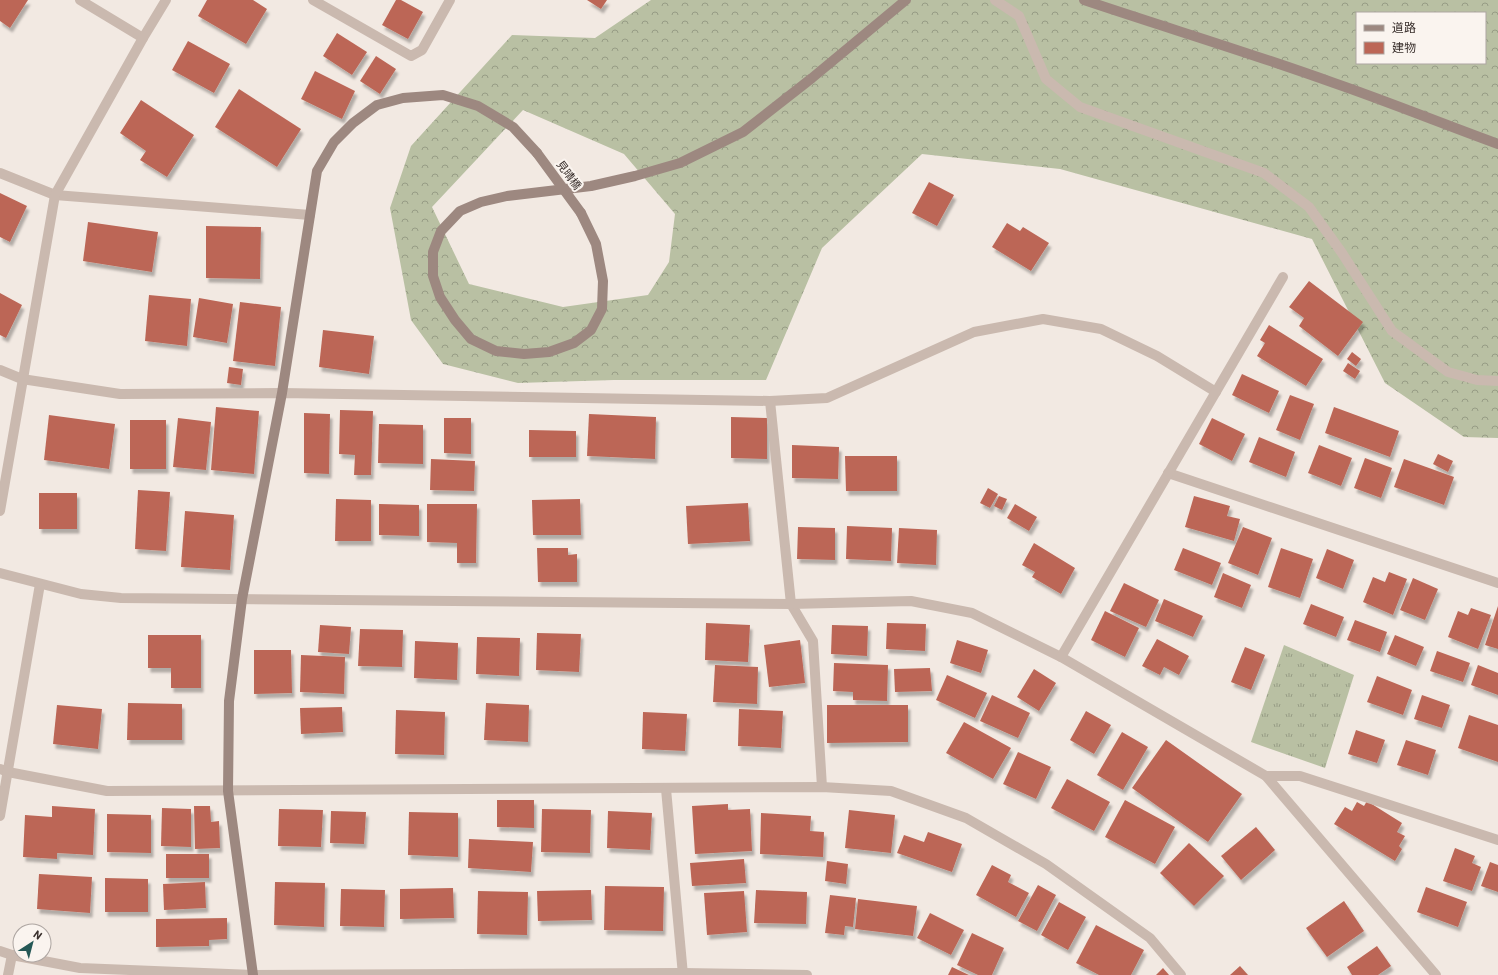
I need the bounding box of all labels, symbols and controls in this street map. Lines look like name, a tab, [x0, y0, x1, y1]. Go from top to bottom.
legend	[1356, 12, 1486, 64]
text: 道路	[1392, 20, 1416, 34]
text: 建物	[1392, 40, 1416, 54]
street label: 見晴橋	[554, 158, 585, 192]
north arrow	[12, 923, 52, 963]
text: N	[31, 927, 45, 942]

